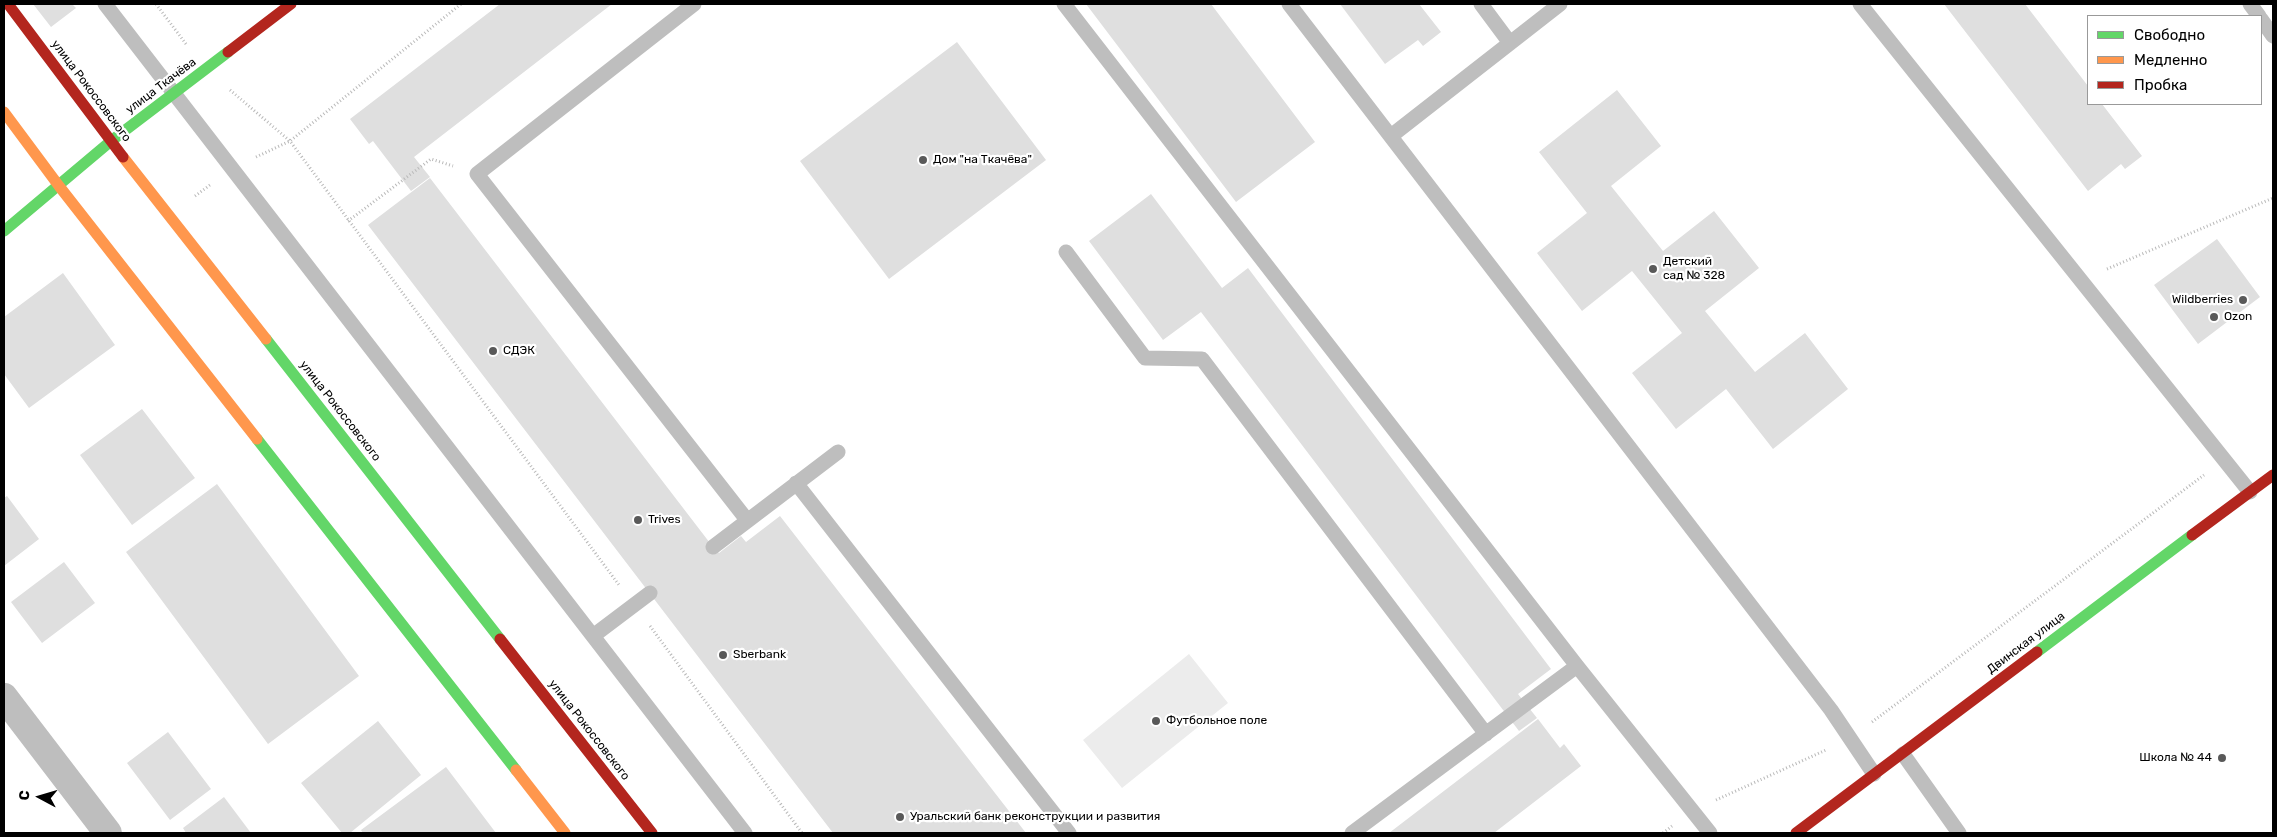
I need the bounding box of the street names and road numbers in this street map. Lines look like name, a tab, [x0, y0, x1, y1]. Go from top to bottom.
street label: улица Рокоссовского	[48, 37, 134, 145]
street label: улица Ткачёва	[123, 55, 199, 117]
street label: улица Рокоссовского	[296, 358, 384, 464]
street label: Двинская улица	[1984, 609, 2068, 677]
street label: улица Рокоссовского	[545, 677, 633, 783]

